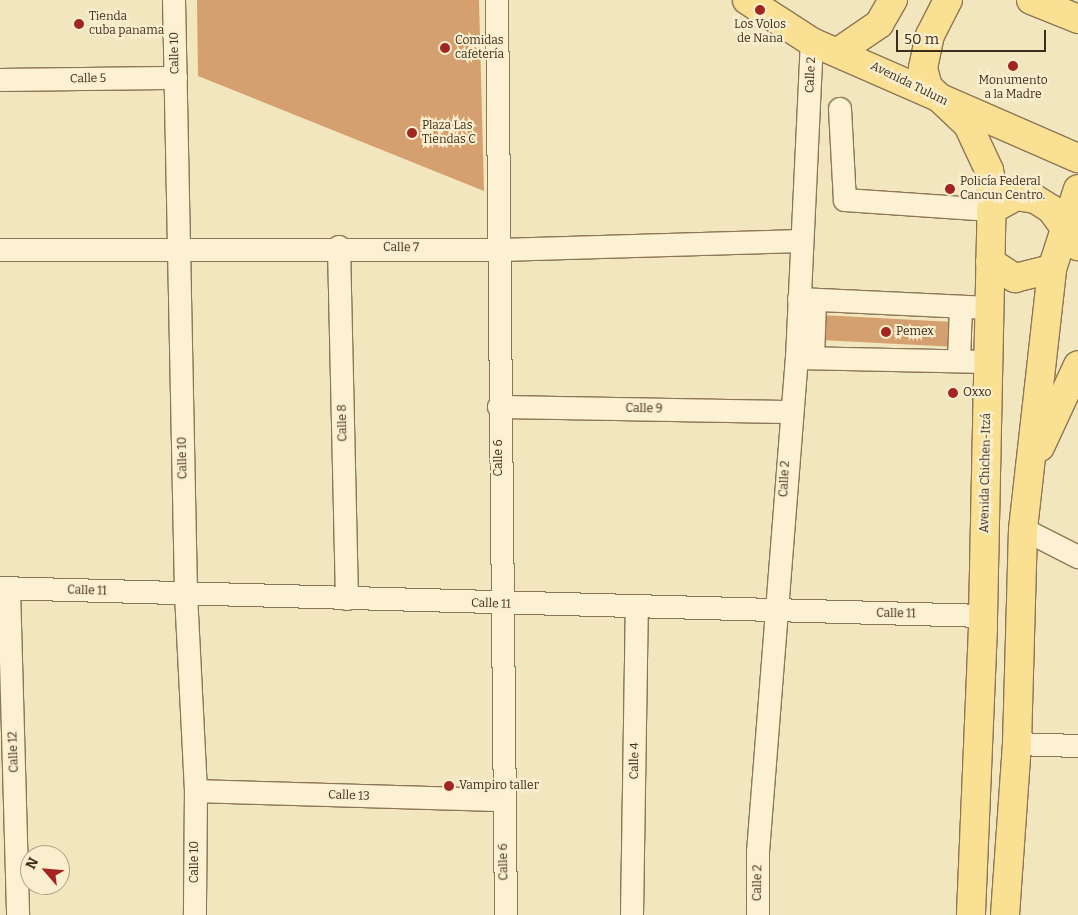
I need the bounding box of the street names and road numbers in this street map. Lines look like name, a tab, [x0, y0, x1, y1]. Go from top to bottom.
street label: Calle 10	[167, 32, 183, 74]
street label: Calle 2	[803, 56, 819, 94]
street label: Avenida Tulum	[868, 59, 950, 109]
street label: Calle 5	[70, 71, 106, 87]
street label: Calle 7	[383, 240, 419, 256]
street label: Calle 9	[625, 401, 663, 417]
street label: Calle 8	[335, 404, 351, 442]
street label: Avenida Chichen-Itzá	[978, 413, 994, 533]
street label: Calle 10	[175, 437, 191, 479]
street label: Calle 6	[492, 440, 506, 476]
street label: Calle 2	[777, 460, 793, 498]
street label: Calle 11	[67, 583, 107, 599]
street label: Calle 11	[471, 596, 511, 612]
street label: Calle 11	[876, 606, 916, 622]
street label: Calle 12	[6, 731, 22, 773]
street label: Calle 4	[627, 742, 643, 780]
street label: Calle 13	[328, 788, 370, 804]
street label: Calle 10	[188, 841, 202, 883]
street label: Calle 6	[496, 843, 512, 881]
street label: Calle 2	[750, 865, 766, 901]

